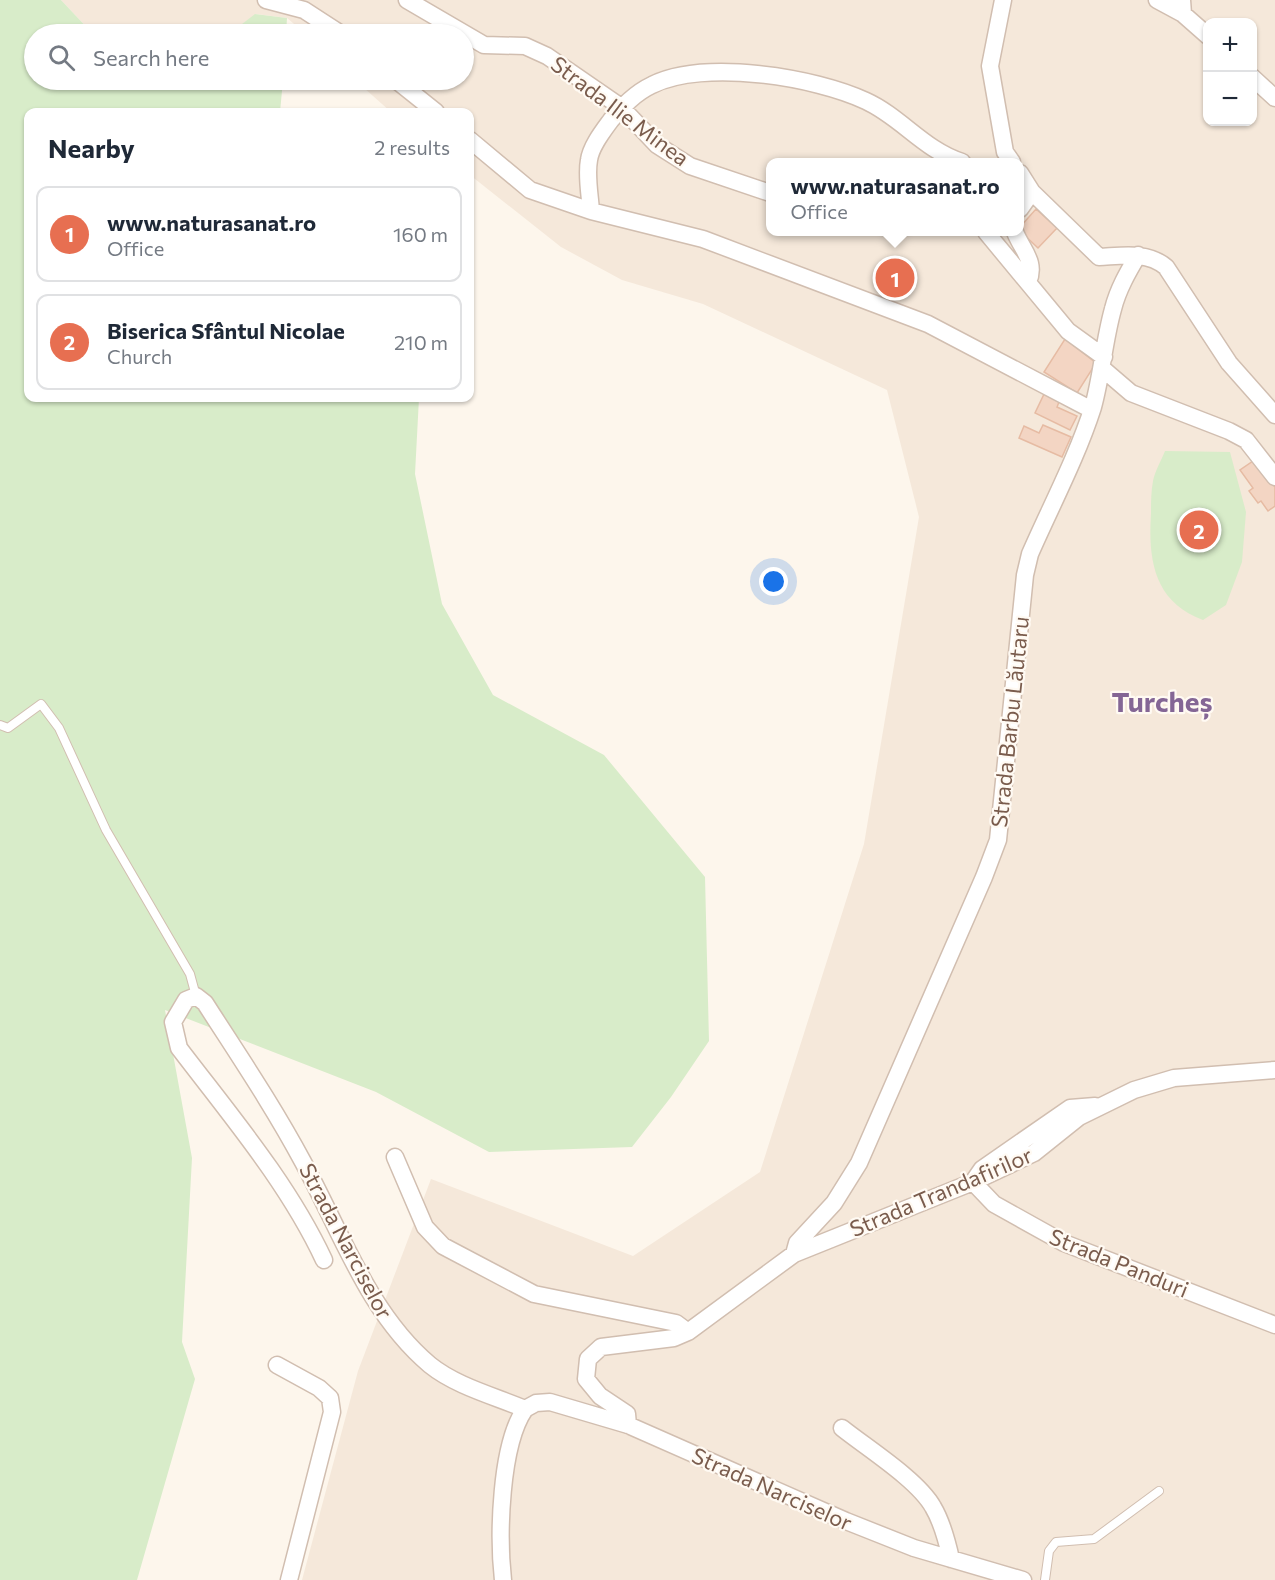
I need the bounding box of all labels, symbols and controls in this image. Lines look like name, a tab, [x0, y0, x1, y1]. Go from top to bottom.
map controls	[1203, 18, 1257, 126]
button: +	[1203, 18, 1257, 72]
search box	[24, 24, 474, 90]
icon: search	[45, 41, 78, 74]
text: Search here	[93, 44, 209, 71]
street label: Strada Ilie Minea	[546, 50, 695, 171]
button: −	[1203, 72, 1257, 126]
text: Nearby	[48, 132, 135, 163]
text: 2 results	[374, 135, 450, 159]
popup	[766, 158, 1024, 236]
text: www.naturasanat.ro	[790, 172, 1000, 199]
text: Office	[790, 199, 848, 223]
text: www.naturasanat.ro	[107, 209, 316, 236]
text: 1	[65, 222, 74, 246]
text: 160 m	[393, 222, 448, 246]
text: Office	[107, 236, 164, 260]
pin: 1	[876, 256, 914, 300]
text: Biserica Sfântul Nicolae	[107, 317, 345, 344]
text: 2	[64, 330, 75, 354]
text: 210 m	[394, 330, 448, 354]
text: Church	[107, 344, 172, 368]
pin: 2	[1180, 508, 1218, 552]
your location	[759, 567, 788, 596]
street label: Strada Barbu Lăutaru	[985, 615, 1034, 829]
district label: Turcheș	[1111, 684, 1213, 720]
street label: Strada Trandafirilor	[845, 1141, 1036, 1242]
street label: Strada Narciselor	[294, 1158, 399, 1323]
street label: Strada Panduri	[1046, 1222, 1193, 1303]
street label: Strada Narciselor	[688, 1441, 857, 1536]

